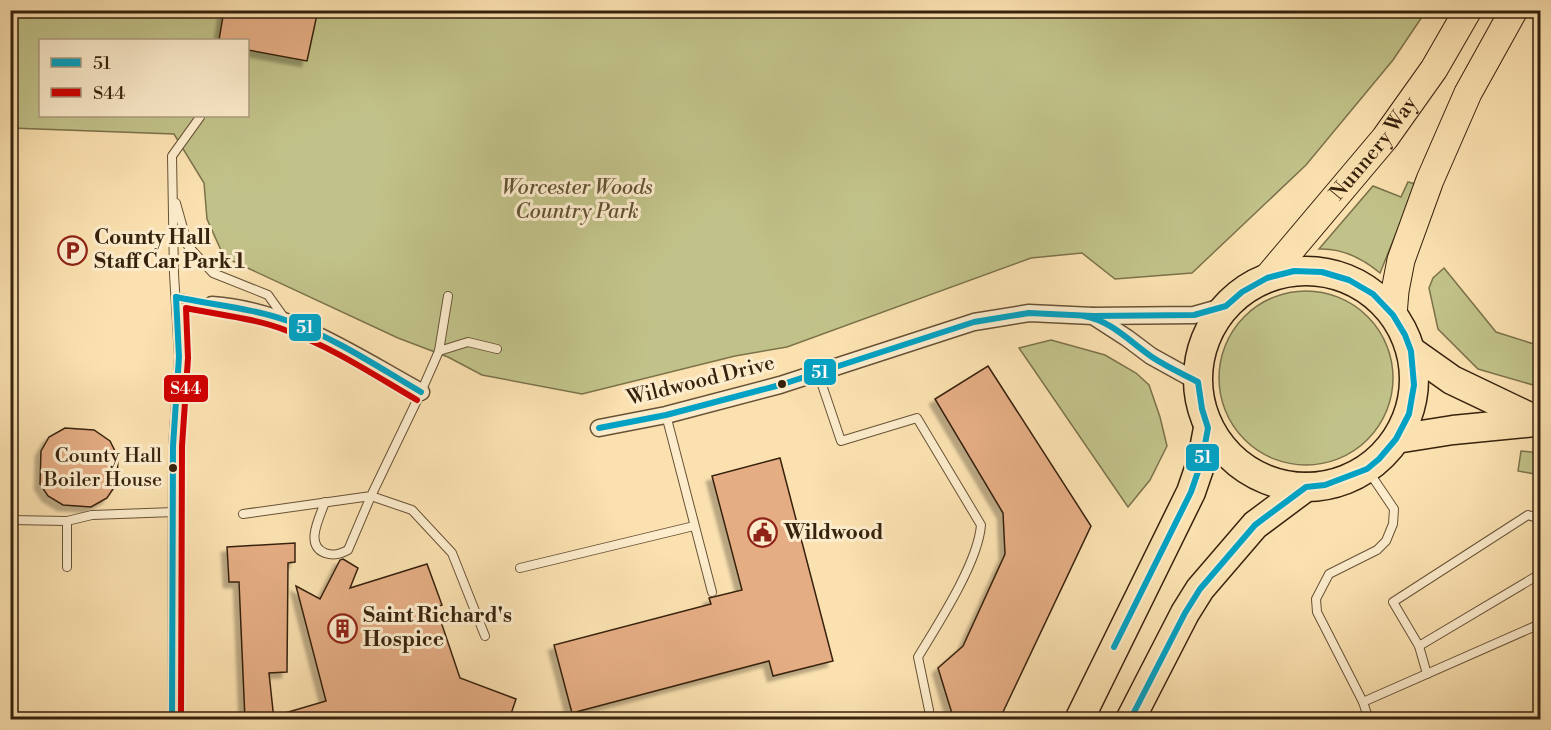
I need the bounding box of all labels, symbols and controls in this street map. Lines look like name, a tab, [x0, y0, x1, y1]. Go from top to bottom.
legend	[39, 39, 249, 117]
text: 51	[93, 52, 111, 75]
text: S44	[93, 82, 125, 105]
street label: Nunnery Way	[1325, 91, 1424, 206]
park label: Worcester Woods Country Park	[501, 175, 653, 225]
place label: County Hall Staff Car Park 1	[94, 225, 245, 275]
parking icon: County Hall Staff Car Park 1	[57, 234, 89, 266]
line badge: 51	[288, 313, 322, 342]
text: 51	[296, 318, 314, 338]
street label: Wildwood Drive	[624, 350, 777, 412]
line badge: 51	[803, 358, 837, 386]
text: 51	[811, 363, 829, 383]
line badge: S44	[163, 374, 209, 403]
unlabelled marker	[776, 378, 788, 390]
text: S44	[171, 379, 202, 399]
line badge: 51	[1185, 443, 1220, 472]
place label: County Hall Boiler House	[43, 444, 162, 493]
text: 51	[1194, 448, 1212, 468]
marker: County Hall Boiler House	[167, 462, 179, 474]
public building icon: Wildwood	[747, 517, 779, 549]
place label: Wildwood	[783, 520, 884, 546]
place label: Saint Richard's Hospice	[363, 603, 512, 653]
building icon: Saint Richard's Hospice	[326, 612, 358, 644]

